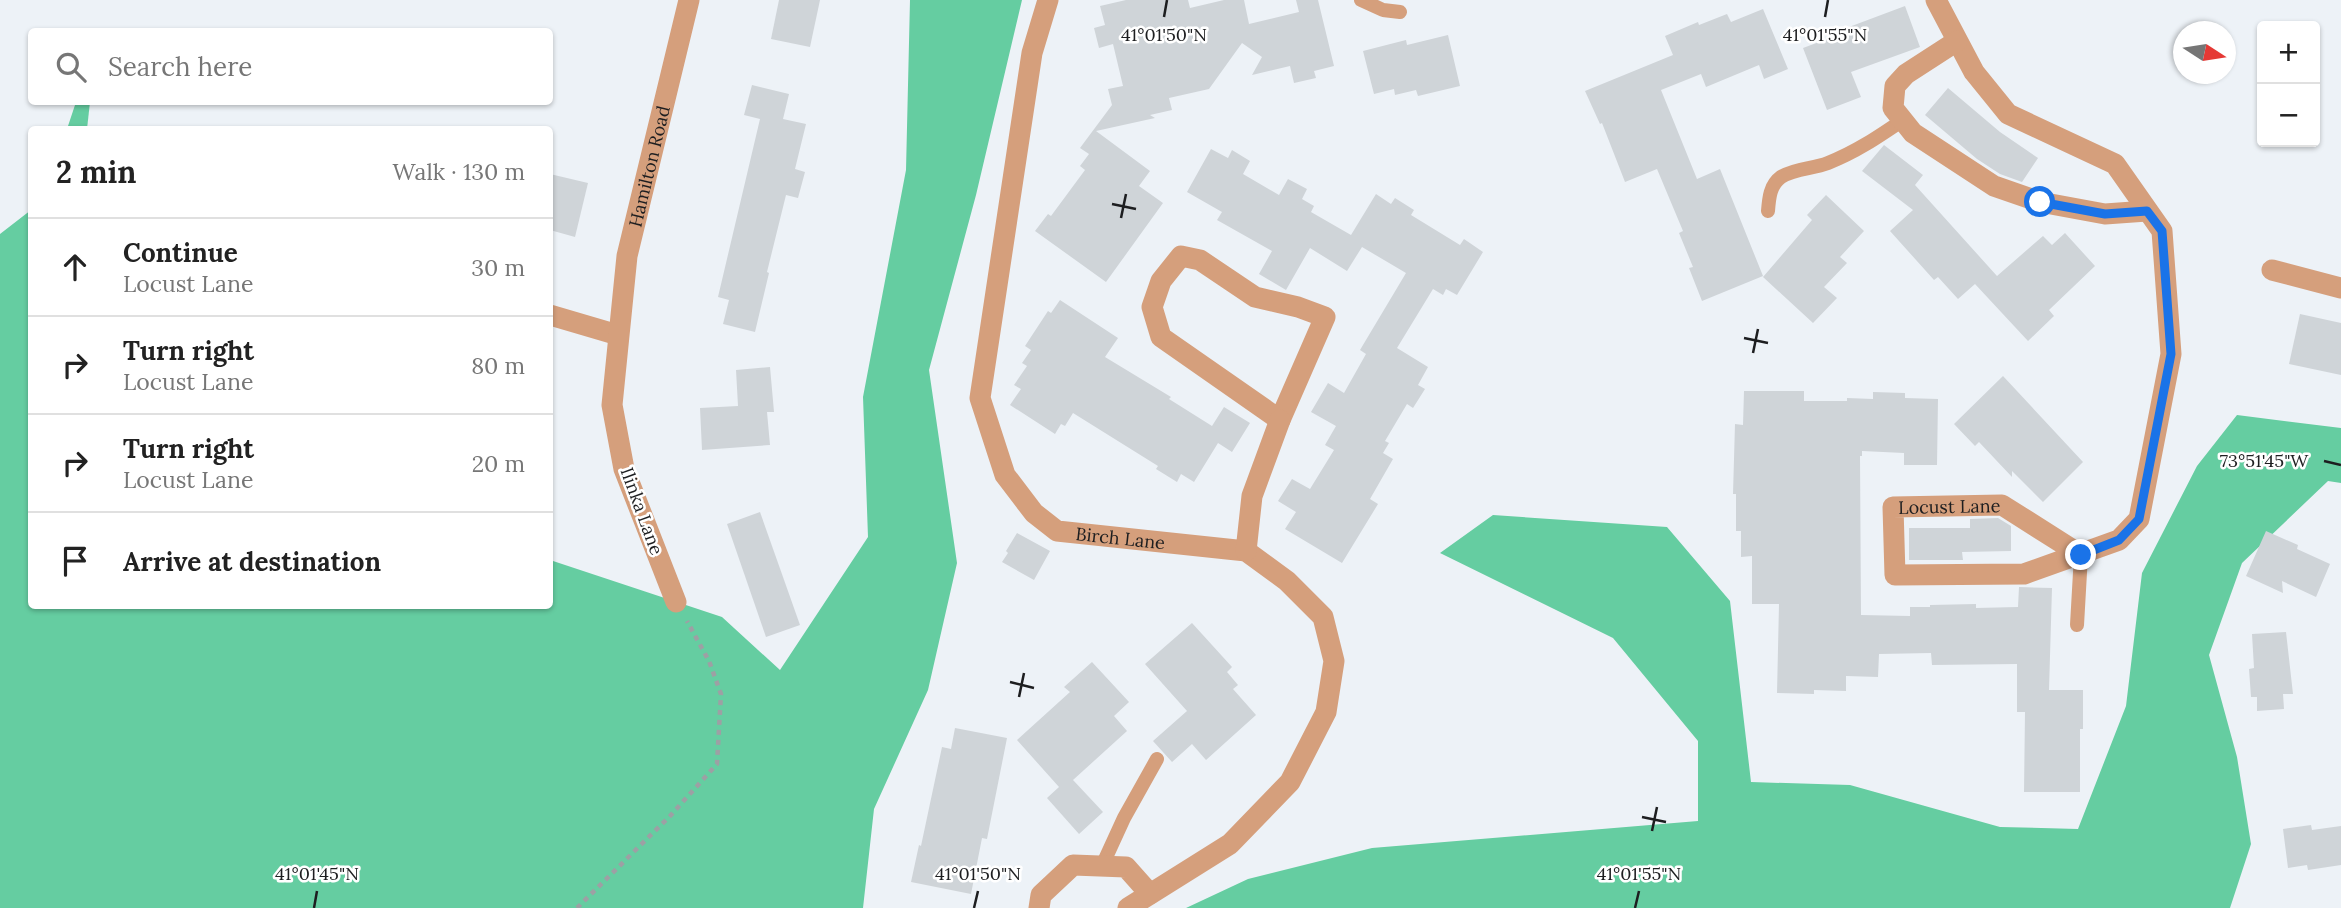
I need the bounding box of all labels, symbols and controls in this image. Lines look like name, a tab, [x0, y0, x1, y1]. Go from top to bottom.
north arrow	[2173, 21, 2236, 84]
map controls	[2257, 21, 2320, 147]
button: +	[2257, 21, 2320, 84]
text: 41°01'50"N	[1121, 23, 1207, 46]
text: 41°01'55"N	[1783, 23, 1867, 46]
search box	[28, 28, 553, 105]
icon: search	[52, 48, 90, 86]
text: Search here	[108, 50, 252, 83]
button: −	[2257, 84, 2320, 147]
street label: Hamilton Road	[623, 103, 675, 229]
text: 2 min	[56, 153, 136, 191]
text: Walk · 130 m	[393, 157, 525, 186]
route start	[2024, 186, 2055, 217]
text: Continue	[123, 236, 238, 269]
icon: ahead	[56, 248, 94, 286]
text: 30 m	[471, 253, 525, 282]
text: Locust Lane	[123, 269, 253, 298]
text: Turn right	[123, 334, 254, 367]
icon: right	[56, 346, 94, 384]
text: 80 m	[471, 351, 525, 380]
text: Locust Lane	[123, 367, 253, 396]
text: Turn right	[123, 432, 254, 465]
icon: right	[56, 444, 94, 482]
text: 20 m	[472, 449, 525, 478]
text: 73°51'45"W	[2220, 449, 2309, 472]
street label: Ilinka Lane	[616, 464, 669, 558]
text: Locust Lane	[123, 465, 253, 494]
street label: Locust Lane	[1898, 494, 2001, 518]
street label: Birch Lane	[1075, 522, 1166, 554]
route end	[2065, 539, 2096, 570]
icon: arrive	[56, 542, 94, 580]
text: Arrive at destination	[123, 545, 381, 578]
text: 41°01'45"N	[275, 862, 359, 885]
text: 41°01'50"N	[935, 862, 1021, 885]
text: 41°01'55"N	[1597, 862, 1681, 885]

